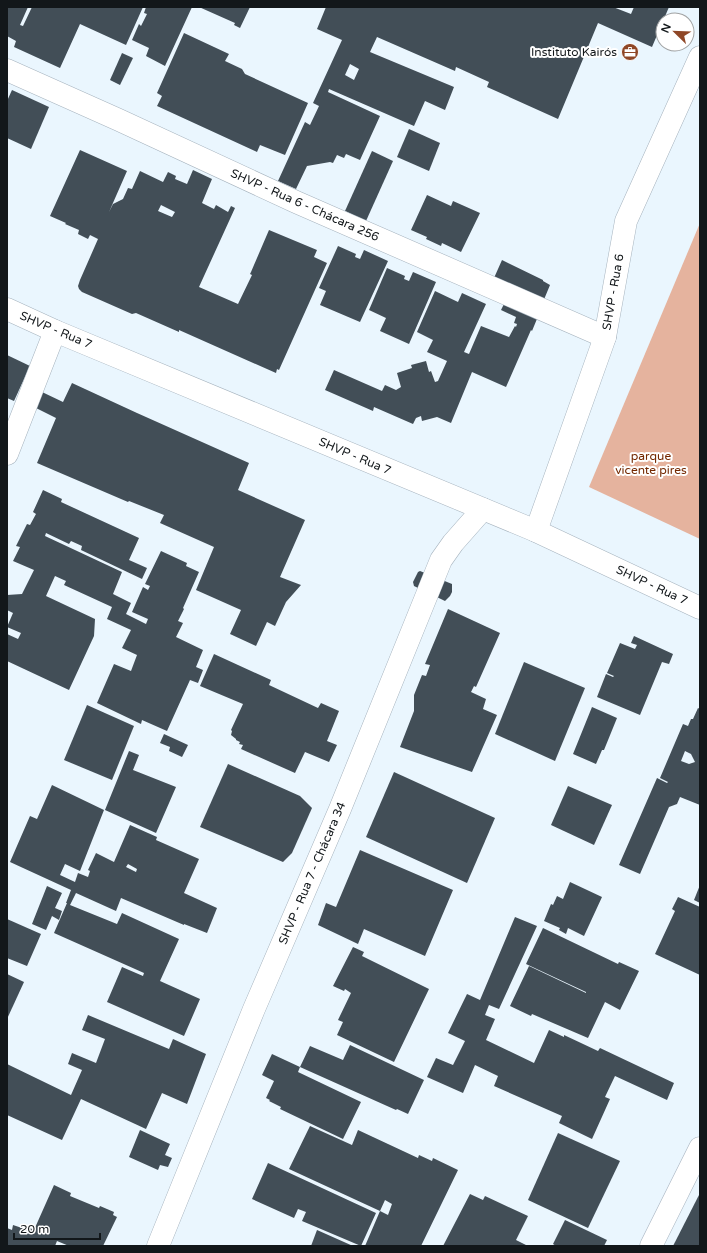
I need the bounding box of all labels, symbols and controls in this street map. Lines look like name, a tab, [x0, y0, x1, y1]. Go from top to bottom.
north arrow	[655, 12, 695, 52]
text: N	[659, 22, 674, 35]
office icon: Instituto Kairós	[620, 42, 640, 62]
place label: Instituto Kairós	[531, 45, 617, 59]
street label: SHVP - Rua 6 - Chácara 256	[229, 166, 381, 244]
street label: SHVP - Rua 6	[599, 253, 627, 331]
street label: SHVP - Rua 7	[18, 308, 94, 352]
street label: SHVP - Rua 7	[317, 434, 393, 478]
park label: parque vicente pires	[615, 449, 687, 477]
street label: SHVP - Rua 7	[614, 562, 690, 608]
street label: SHVP - Rua 7 - Chácara 34	[276, 799, 349, 946]
scale bar	[14, 1215, 100, 1241]
text: 20 m	[20, 1222, 49, 1236]

